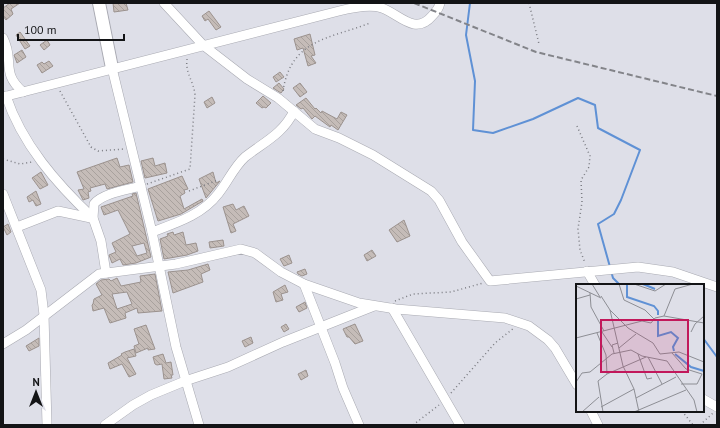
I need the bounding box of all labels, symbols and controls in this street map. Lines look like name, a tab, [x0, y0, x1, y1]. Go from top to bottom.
scale bar	[18, 16, 124, 42]
text: 100 m	[24, 22, 57, 37]
inset map	[576, 284, 704, 412]
north arrow	[16, 372, 56, 412]
text: N	[32, 375, 40, 389]

